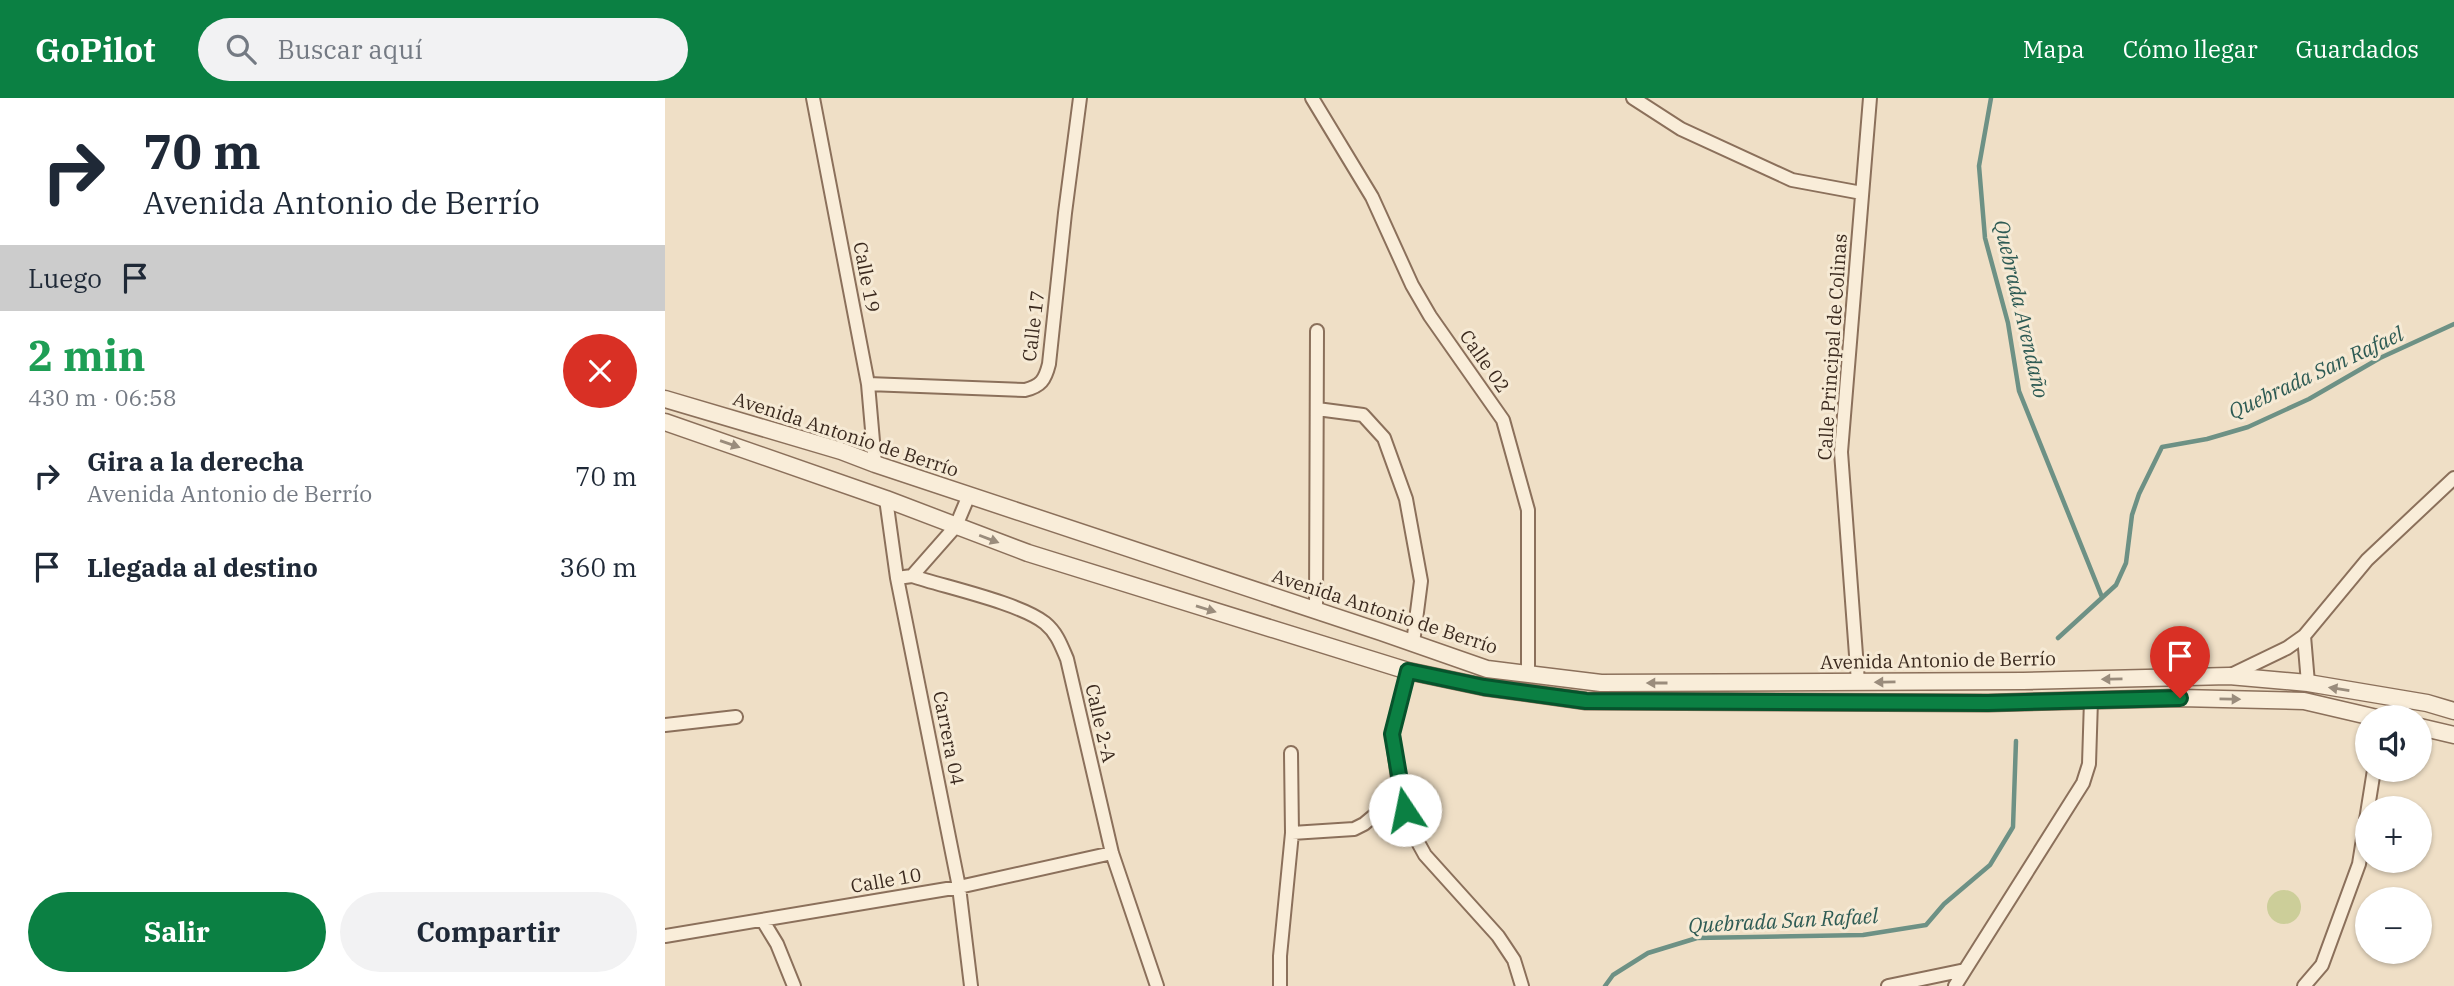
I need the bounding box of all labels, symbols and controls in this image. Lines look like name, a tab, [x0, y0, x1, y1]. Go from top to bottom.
search box	[198, 18, 688, 81]
text: GoPilot	[35, 28, 156, 71]
icon: search	[222, 30, 260, 68]
text: Buscar aquí	[278, 32, 423, 66]
text: Mapa	[2023, 33, 2085, 65]
text: Cómo llegar	[2123, 33, 2258, 65]
text: Guardados	[2296, 33, 2419, 65]
text: 70 m	[143, 119, 261, 182]
icon: right	[28, 126, 119, 217]
text: Avenida Antonio de Berrío	[143, 181, 540, 223]
water label: Quebrada Avendaño	[1988, 217, 2056, 401]
street label: Calle Principal de Colinas	[1812, 233, 1852, 461]
street label: Calle 19	[848, 240, 886, 314]
icon: arrive	[116, 259, 154, 297]
text: Luego	[28, 261, 102, 295]
street label: Calle 17	[1017, 289, 1049, 363]
water label: Quebrada San Rafael	[2224, 319, 2409, 425]
street label: Calle 02	[1455, 325, 1515, 397]
text: 2 min	[28, 328, 146, 383]
button: close	[563, 334, 637, 408]
text: 430 m · 06:58	[28, 382, 177, 412]
street label: Avenida Antonio de Berrío	[730, 386, 962, 482]
one-way arrow	[719, 439, 740, 450]
text: Gira a la derecha	[87, 444, 304, 478]
icon: right	[28, 457, 66, 495]
text: 70 m	[575, 459, 637, 493]
text: Avenida Antonio de Berrío	[87, 478, 372, 508]
one-way arrow	[979, 533, 1000, 544]
icon: arrive	[28, 548, 66, 586]
text: Llegada al destino	[87, 550, 318, 584]
text: 360 m	[559, 550, 637, 584]
street label: Avenida Antonio de Berrío	[1269, 563, 1501, 659]
one-way arrow	[1195, 604, 1216, 614]
pin	[2150, 626, 2210, 698]
icon: arrive	[2161, 637, 2199, 675]
street label: Avenida Antonio de Berrío	[1820, 646, 2056, 674]
one-way arrow	[2101, 673, 2123, 684]
one-way arrow	[1874, 676, 1896, 688]
one-way arrow	[1646, 677, 1668, 689]
street label: Calle 2-A	[1080, 681, 1122, 765]
one-way arrow	[2328, 683, 2350, 694]
street label: Carrera 04	[928, 689, 970, 787]
one-way arrow	[2219, 694, 2241, 705]
map controls	[2355, 705, 2432, 964]
button: sound	[2355, 705, 2432, 782]
position arrow	[1368, 773, 1442, 847]
button: +	[2355, 796, 2432, 873]
street label: Calle 10	[849, 862, 923, 898]
button: −	[2355, 887, 2432, 964]
button: Salir	[28, 892, 326, 972]
button: Compartir	[340, 892, 637, 972]
water label: Quebrada San Rafael	[1687, 901, 1880, 939]

